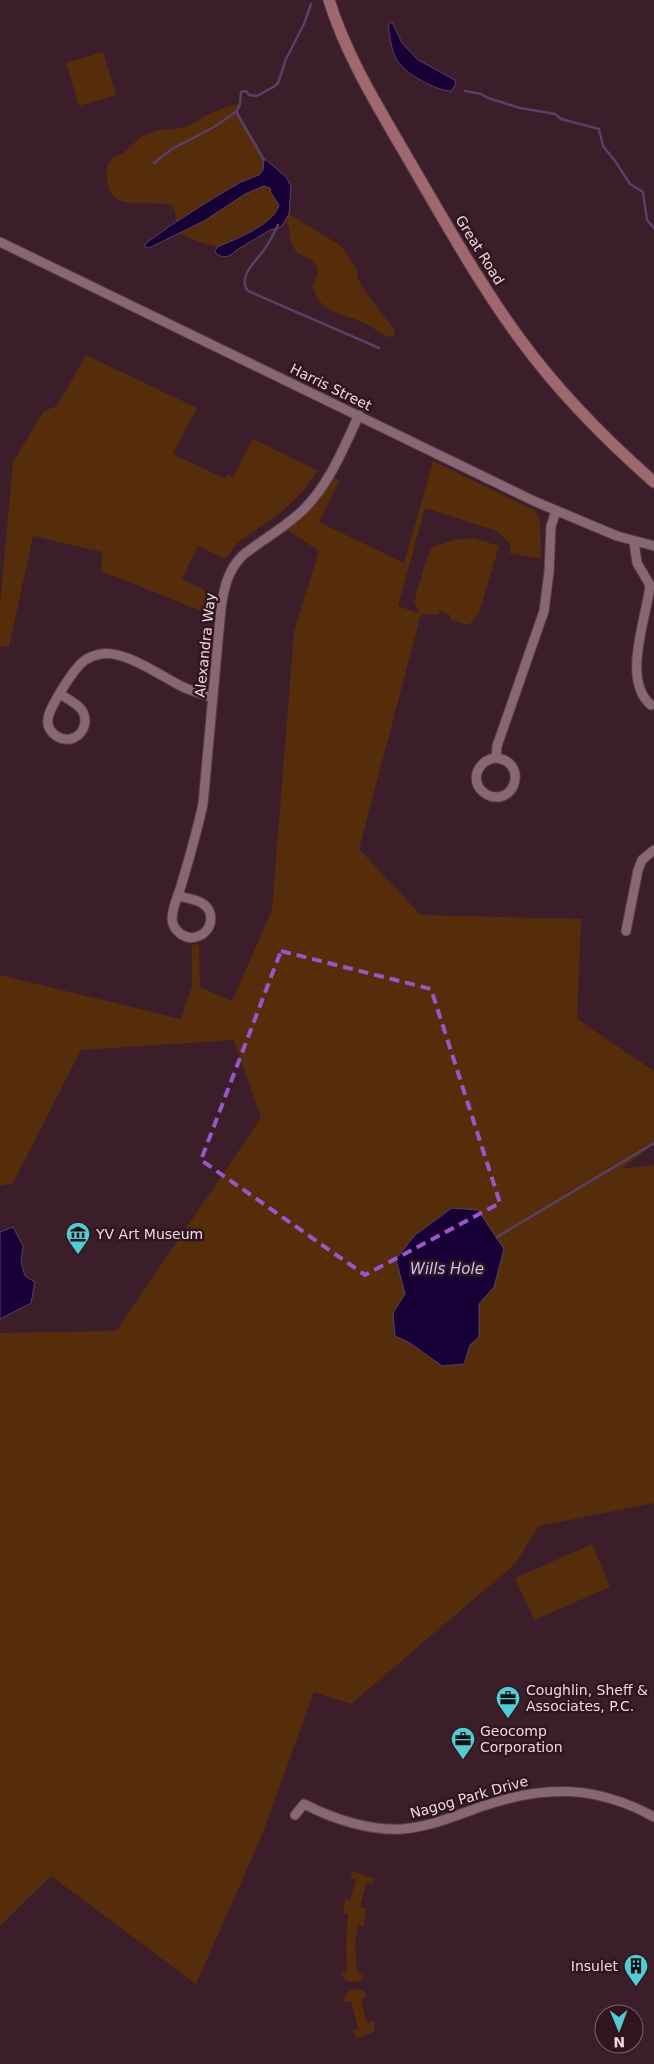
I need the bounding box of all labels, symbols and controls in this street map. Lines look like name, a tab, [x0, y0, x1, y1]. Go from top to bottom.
street label: Great Road	[452, 212, 508, 288]
street label: Harris Street	[288, 360, 375, 414]
street label: Alexandra Way	[192, 592, 218, 698]
museum icon: YV Art Museum	[65, 1221, 91, 1255]
place label: YV Art Museum	[95, 1226, 203, 1242]
water label: Wills Hole	[410, 1260, 484, 1278]
place label: Coughlin, Sheff & Associates, P.C.	[526, 1682, 648, 1714]
office icon: Coughlin, Sheff & Associates, P.C.	[495, 1685, 521, 1719]
place label: Geocomp Corporation	[480, 1723, 563, 1755]
office icon: Geocomp Corporation	[450, 1726, 476, 1760]
street label: Nagog Park Drive	[408, 1773, 530, 1821]
building icon: Insulet	[623, 1953, 649, 1987]
place label: Insulet	[571, 1958, 619, 1974]
north arrow	[594, 2004, 644, 2054]
text: N	[613, 2034, 625, 2050]

